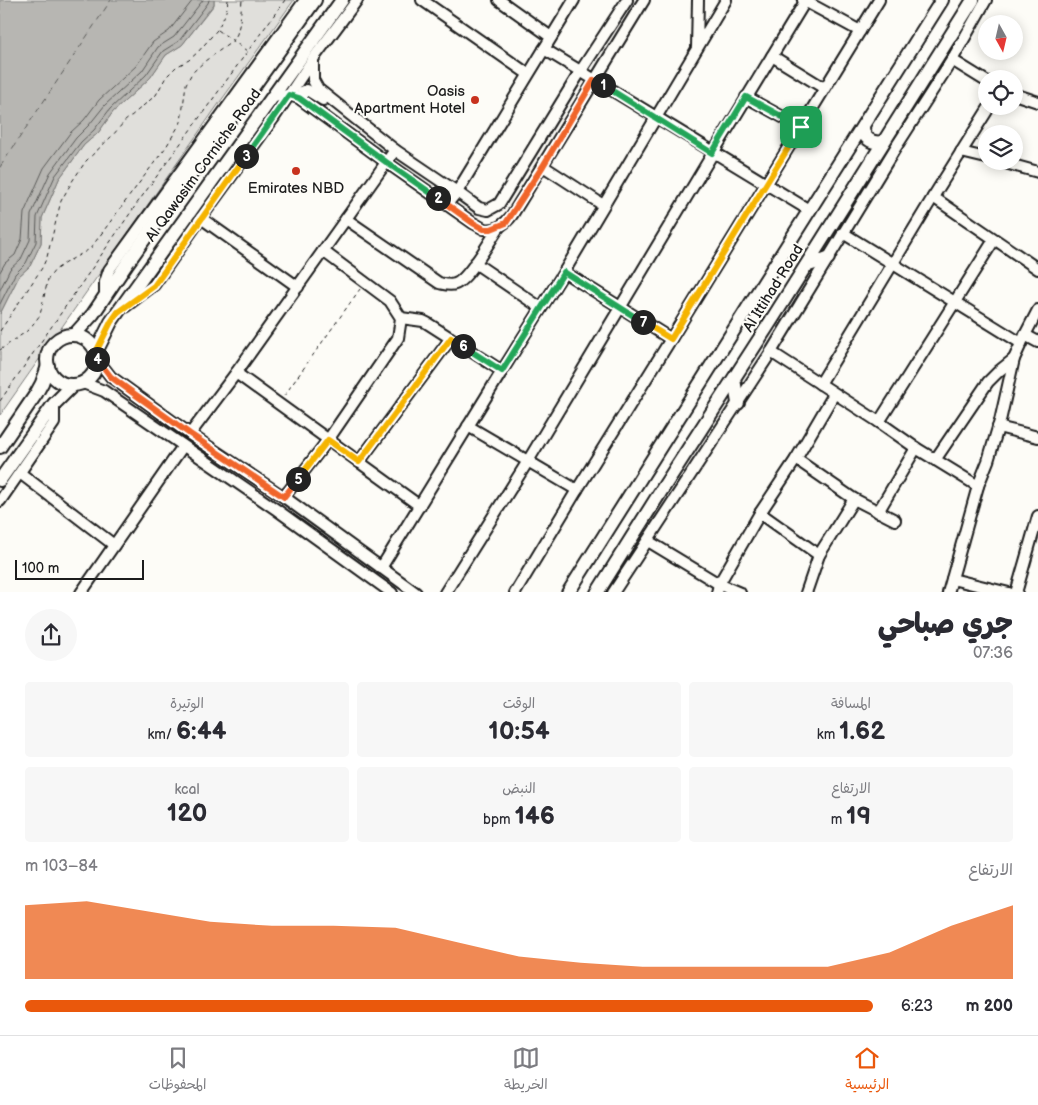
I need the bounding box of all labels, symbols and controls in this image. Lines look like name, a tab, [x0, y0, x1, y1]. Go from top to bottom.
north arrow	[978, 15, 1022, 60]
map controls	[978, 15, 1023, 170]
button: locate	[978, 70, 1023, 115]
pin: 1	[590, 72, 616, 98]
text: 1	[601, 77, 606, 94]
place label: Oasis Apartment Hotel	[354, 82, 466, 118]
street label: Al Qawasim Corniche Road	[141, 85, 265, 246]
marker: Oasis Apartment Hotel	[469, 94, 481, 106]
pin	[780, 106, 822, 148]
icon: arrive	[787, 113, 815, 141]
button: layers	[978, 125, 1023, 170]
pin: 3	[234, 144, 258, 168]
text: 3	[242, 148, 251, 165]
marker: Emirates NBD	[290, 165, 302, 177]
place label: Emirates NBD	[248, 179, 344, 198]
pin: 2	[426, 186, 450, 210]
text: 2	[434, 190, 443, 207]
street label: Al Ittihad Road	[739, 241, 808, 336]
pin: 7	[630, 310, 656, 334]
text: 7	[640, 314, 647, 331]
pin: 6	[450, 334, 476, 358]
text: 6	[459, 338, 468, 355]
pin: 4	[84, 346, 110, 372]
text: 4	[93, 351, 102, 368]
pin: 5	[286, 466, 310, 492]
text: 5	[294, 471, 303, 488]
scale bar	[15, 558, 144, 581]
text: 100 m	[22, 560, 59, 577]
text: جري صباحي	[878, 608, 1013, 641]
button: share	[25, 609, 77, 661]
text: 07:36	[973, 644, 1013, 663]
text: الوتيرة	[170, 695, 204, 712]
text: الوقت	[503, 695, 535, 712]
text: المسافة	[831, 695, 871, 712]
text: 6:44	[176, 716, 227, 747]
text: 10:54	[488, 716, 550, 747]
text: 1.62	[839, 716, 885, 747]
text: /km	[147, 726, 176, 743]
text: km	[817, 726, 839, 743]
text: النبض	[502, 780, 536, 797]
text: الارتفاع	[831, 780, 871, 797]
text: kcal	[174, 781, 200, 798]
text: 120	[167, 798, 207, 829]
text: 146	[514, 801, 555, 832]
text: 19	[846, 801, 871, 832]
text: bpm	[483, 811, 514, 828]
text: m	[831, 811, 846, 828]
text: 84–103 m	[25, 857, 98, 876]
text: الارتفاع	[968, 861, 1013, 880]
text: 6:23	[901, 997, 933, 1016]
text: 200 m	[966, 997, 1013, 1016]
tab: المحفوظات	[149, 1044, 206, 1097]
tab: الخريطة	[504, 1044, 548, 1097]
tab: الرئيسية	[845, 1044, 889, 1097]

